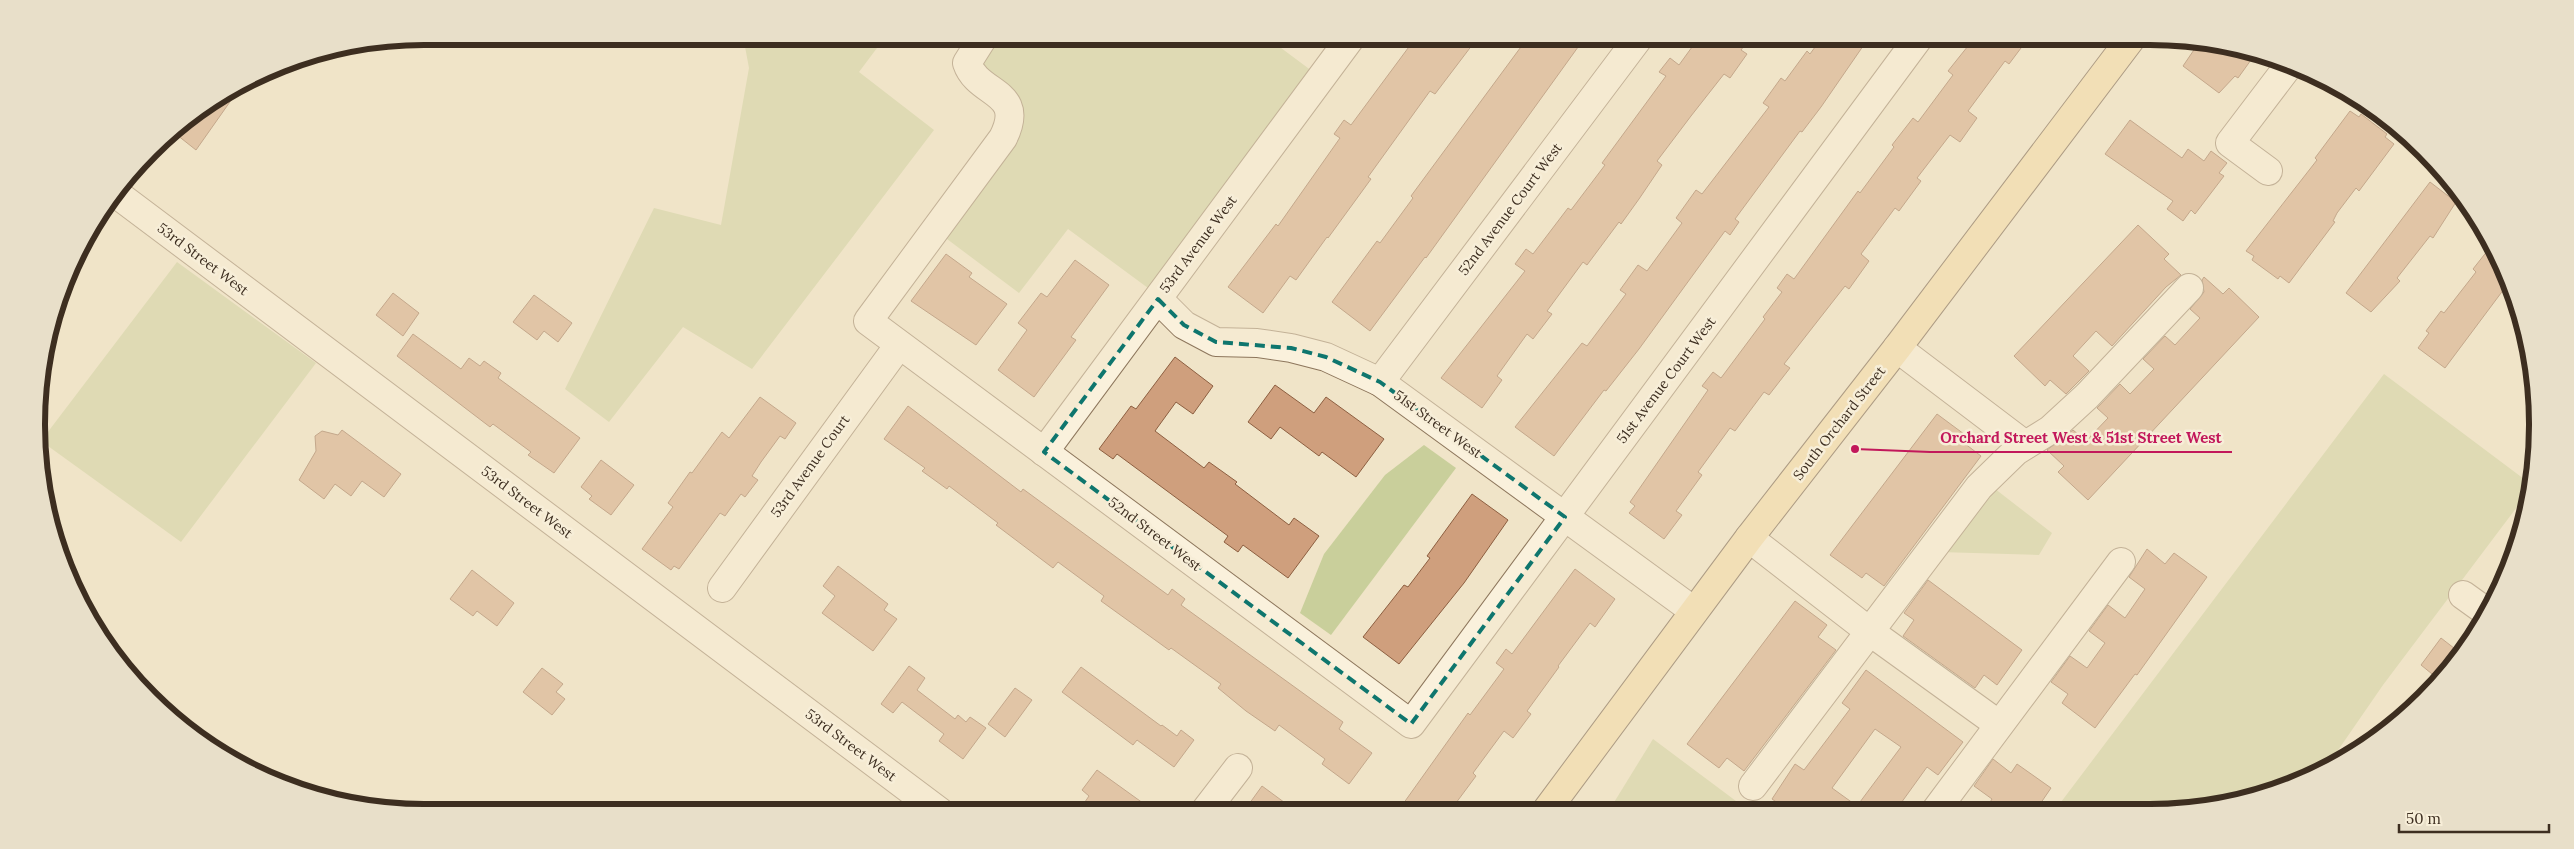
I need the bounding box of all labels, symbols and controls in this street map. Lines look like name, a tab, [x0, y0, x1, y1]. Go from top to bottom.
street label: 52nd Avenue Court West	[1454, 139, 1566, 279]
street label: 53rd Avenue West	[1155, 191, 1241, 296]
street label: 53rd Street West	[154, 219, 253, 300]
street label: 51st Avenue Court West	[1612, 313, 1720, 447]
street label: South Orchard Street	[1789, 362, 1889, 484]
street label: 51st Street West	[1390, 386, 1486, 462]
street label: 53rd Avenue Court	[767, 411, 854, 521]
callout: Orchard Street West & 51st Street West	[1930, 422, 2232, 452]
text: Orchard Street West & 51st Street West	[1940, 428, 2223, 447]
street label: 53rd Street West	[478, 462, 577, 543]
street label: 52nd Street West	[1105, 493, 1206, 575]
street label: 53rd Street West	[802, 705, 901, 786]
scale bar	[2399, 802, 2549, 834]
text: 50 m	[2406, 809, 2441, 828]

